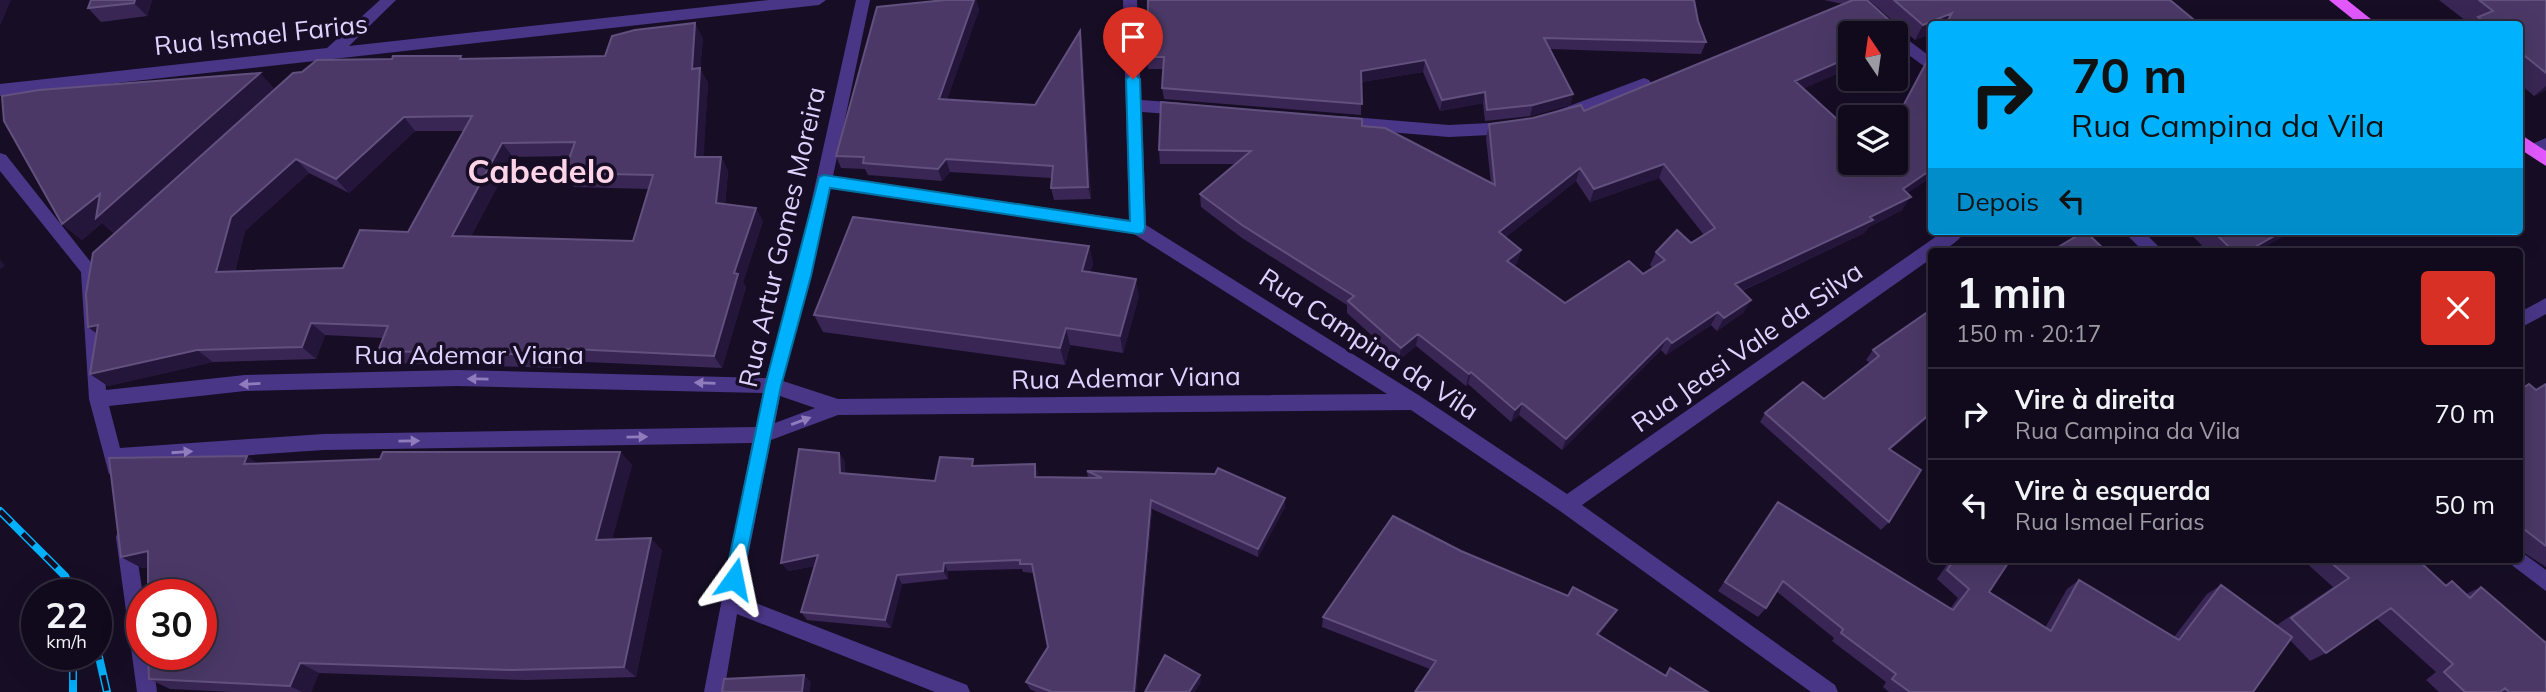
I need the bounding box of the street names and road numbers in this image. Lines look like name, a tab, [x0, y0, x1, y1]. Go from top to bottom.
street label: Rua Ismael Farias	[153, 7, 369, 62]
street label: Rua Artur Gomes Moreira	[731, 84, 832, 390]
street label: Rua Jeasi Vale da Silva	[1625, 254, 1869, 439]
street label: Rua Campina da Vila	[1253, 260, 1485, 427]
street label: Rua Ademar Viana	[354, 338, 584, 371]
street label: Rua Ademar Viana	[1011, 359, 1241, 396]

